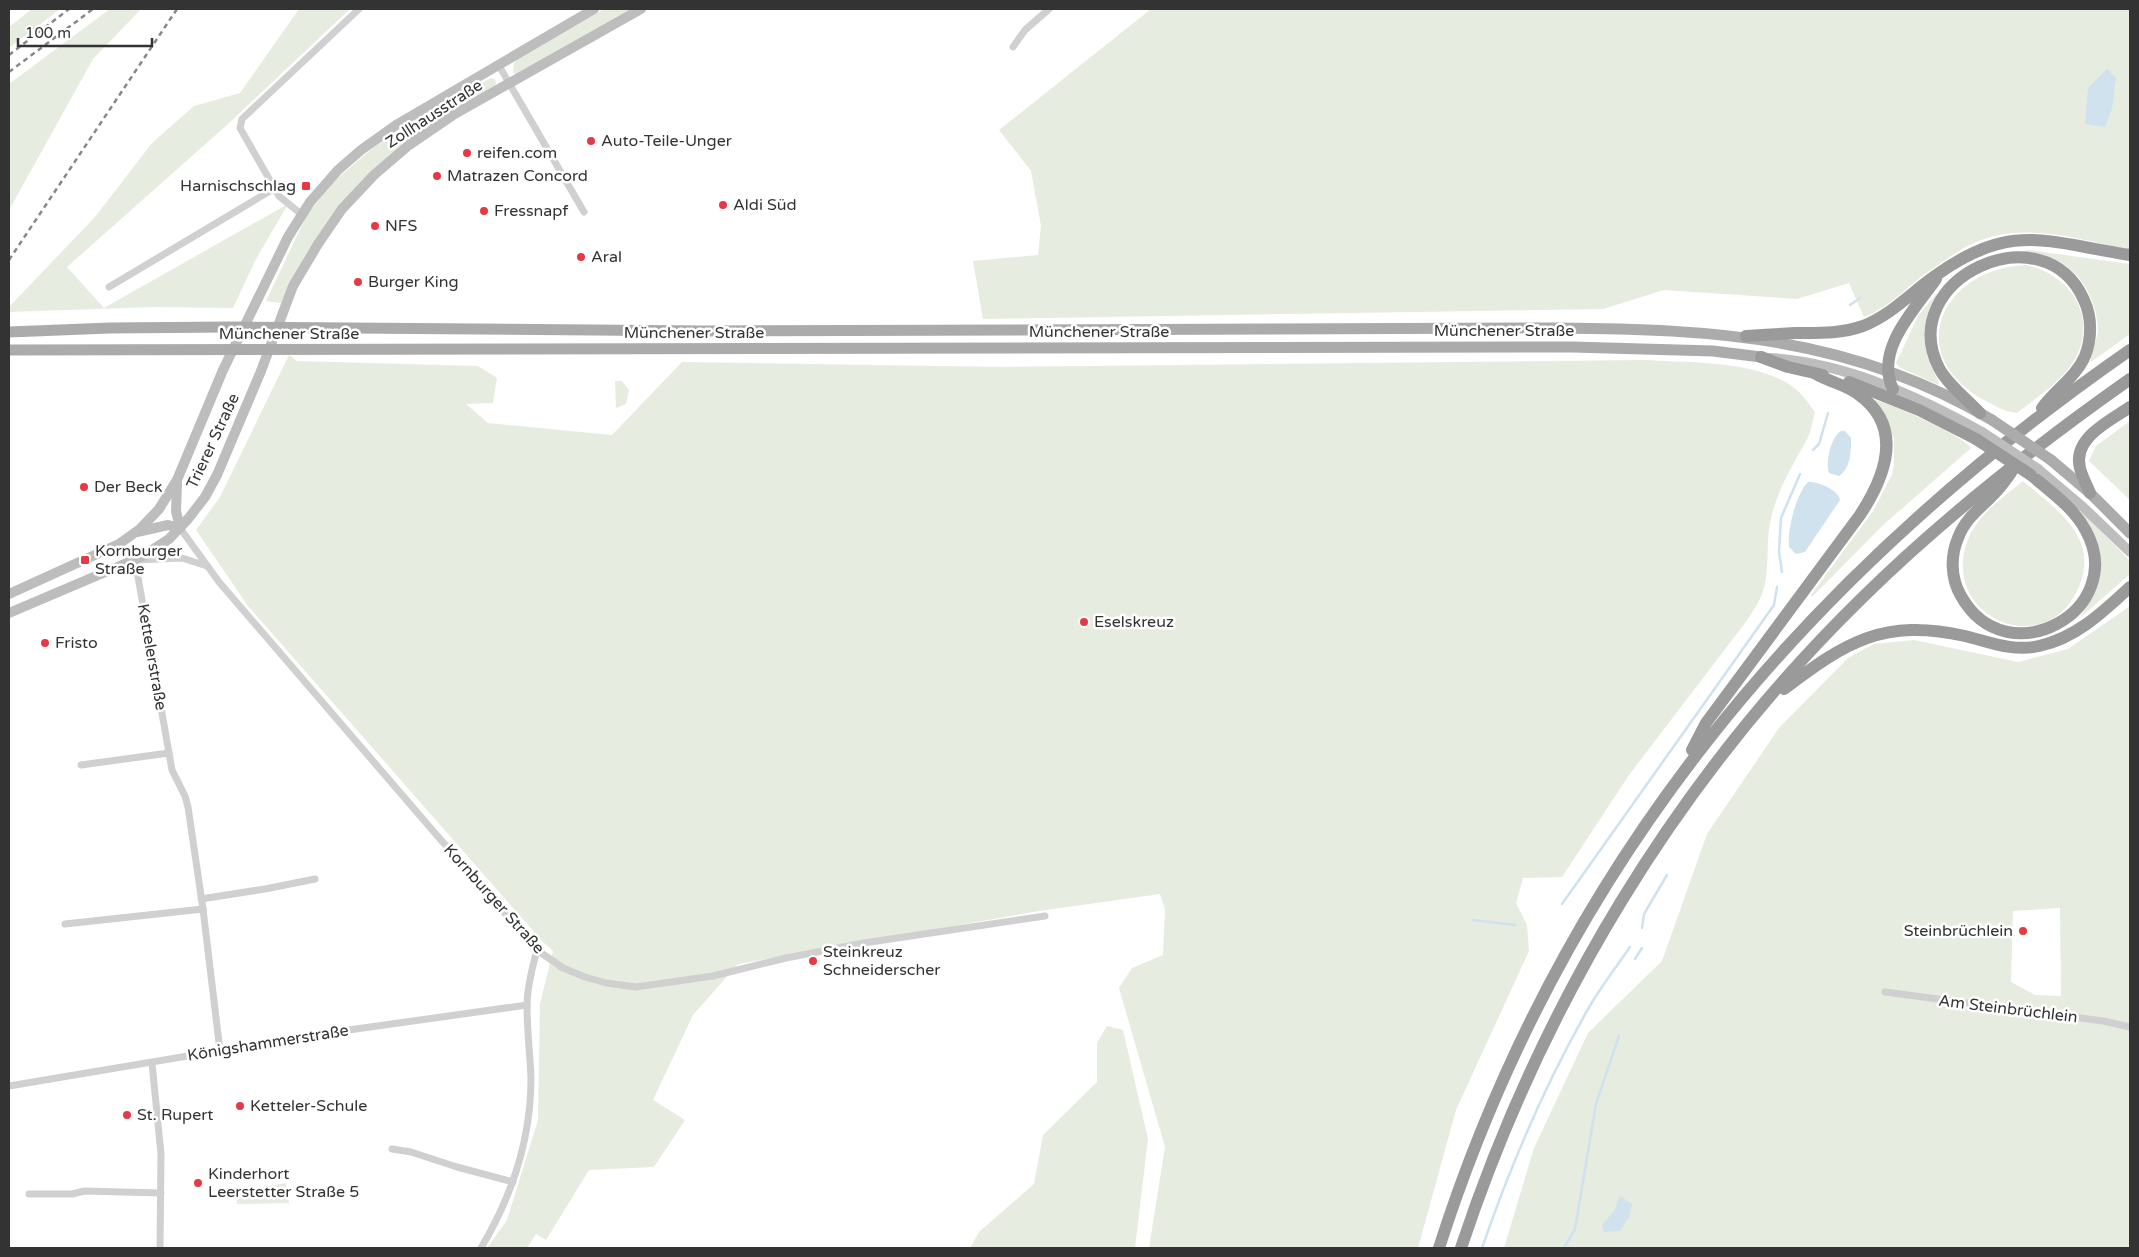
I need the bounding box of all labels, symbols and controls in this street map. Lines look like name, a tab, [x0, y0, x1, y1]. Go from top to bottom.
scale bar	[18, 15, 151, 47]
text: 100 m	[25, 24, 71, 42]
street label: Zollhausstraße	[382, 75, 486, 153]
place label: Auto-Teile-Unger	[601, 131, 733, 151]
marker: Auto-Teile-Unger	[585, 135, 597, 147]
place label: reifen.com	[477, 143, 557, 163]
marker: reifen.com	[461, 147, 473, 159]
place label: Matrazen Concord	[447, 166, 588, 186]
marker: Matrazen Concord	[431, 170, 443, 182]
place label: Harnischschlag	[180, 176, 296, 196]
marker: Harnischschlag	[300, 180, 312, 192]
place label: Aldi Süd	[733, 195, 797, 215]
marker: Aldi Süd	[717, 199, 729, 211]
place label: Fressnapf	[494, 201, 569, 221]
marker: Fressnapf	[478, 205, 490, 217]
place label: NFS	[385, 216, 418, 236]
marker: NFS	[369, 220, 381, 232]
place label: Aral	[591, 247, 622, 267]
marker: Aral	[575, 251, 587, 263]
place label: Burger King	[368, 272, 459, 292]
marker: Burger King	[352, 276, 364, 288]
street label: Münchener Straße	[1434, 321, 1574, 341]
street label: Münchener Straße	[1029, 322, 1169, 342]
street label: Münchener Straße	[624, 323, 764, 343]
street label: Münchener Straße	[219, 324, 359, 344]
street label: Trierer Straße	[182, 390, 244, 492]
place label: Der Beck	[94, 477, 163, 497]
marker: Der Beck	[78, 481, 90, 493]
place label: Kornburger Straße	[95, 541, 183, 579]
marker: Kornburger Straße	[79, 554, 91, 566]
street label: Kettelerstraße	[133, 602, 171, 712]
place label: Eselskreuz	[1094, 612, 1174, 632]
marker: Eselskreuz	[1078, 616, 1090, 628]
place label: Fristo	[55, 633, 98, 653]
marker: Fristo	[39, 637, 51, 649]
street label: Kornburger Straße	[439, 840, 549, 958]
place label: Steinbrüchlein	[1904, 921, 2013, 941]
marker: Steinbrüchlein	[2017, 925, 2029, 937]
place label: Steinkreuz Schneiderscher	[823, 942, 941, 980]
marker: Steinkreuz Schneiderscher	[807, 955, 819, 967]
street label: Am Steinbrüchlein	[1937, 991, 2079, 1027]
street label: Königshammerstraße	[186, 1020, 350, 1066]
place label: Ketteler-Schule	[250, 1096, 367, 1116]
marker: Ketteler-Schule	[234, 1100, 246, 1112]
place label: St. Rupert	[137, 1105, 213, 1125]
marker: St. Rupert	[121, 1109, 133, 1121]
place label: Kinderhort Leerstetter Straße 5	[208, 1164, 359, 1202]
marker: Kinderhort Leerstetter Straße 5	[192, 1177, 204, 1189]

